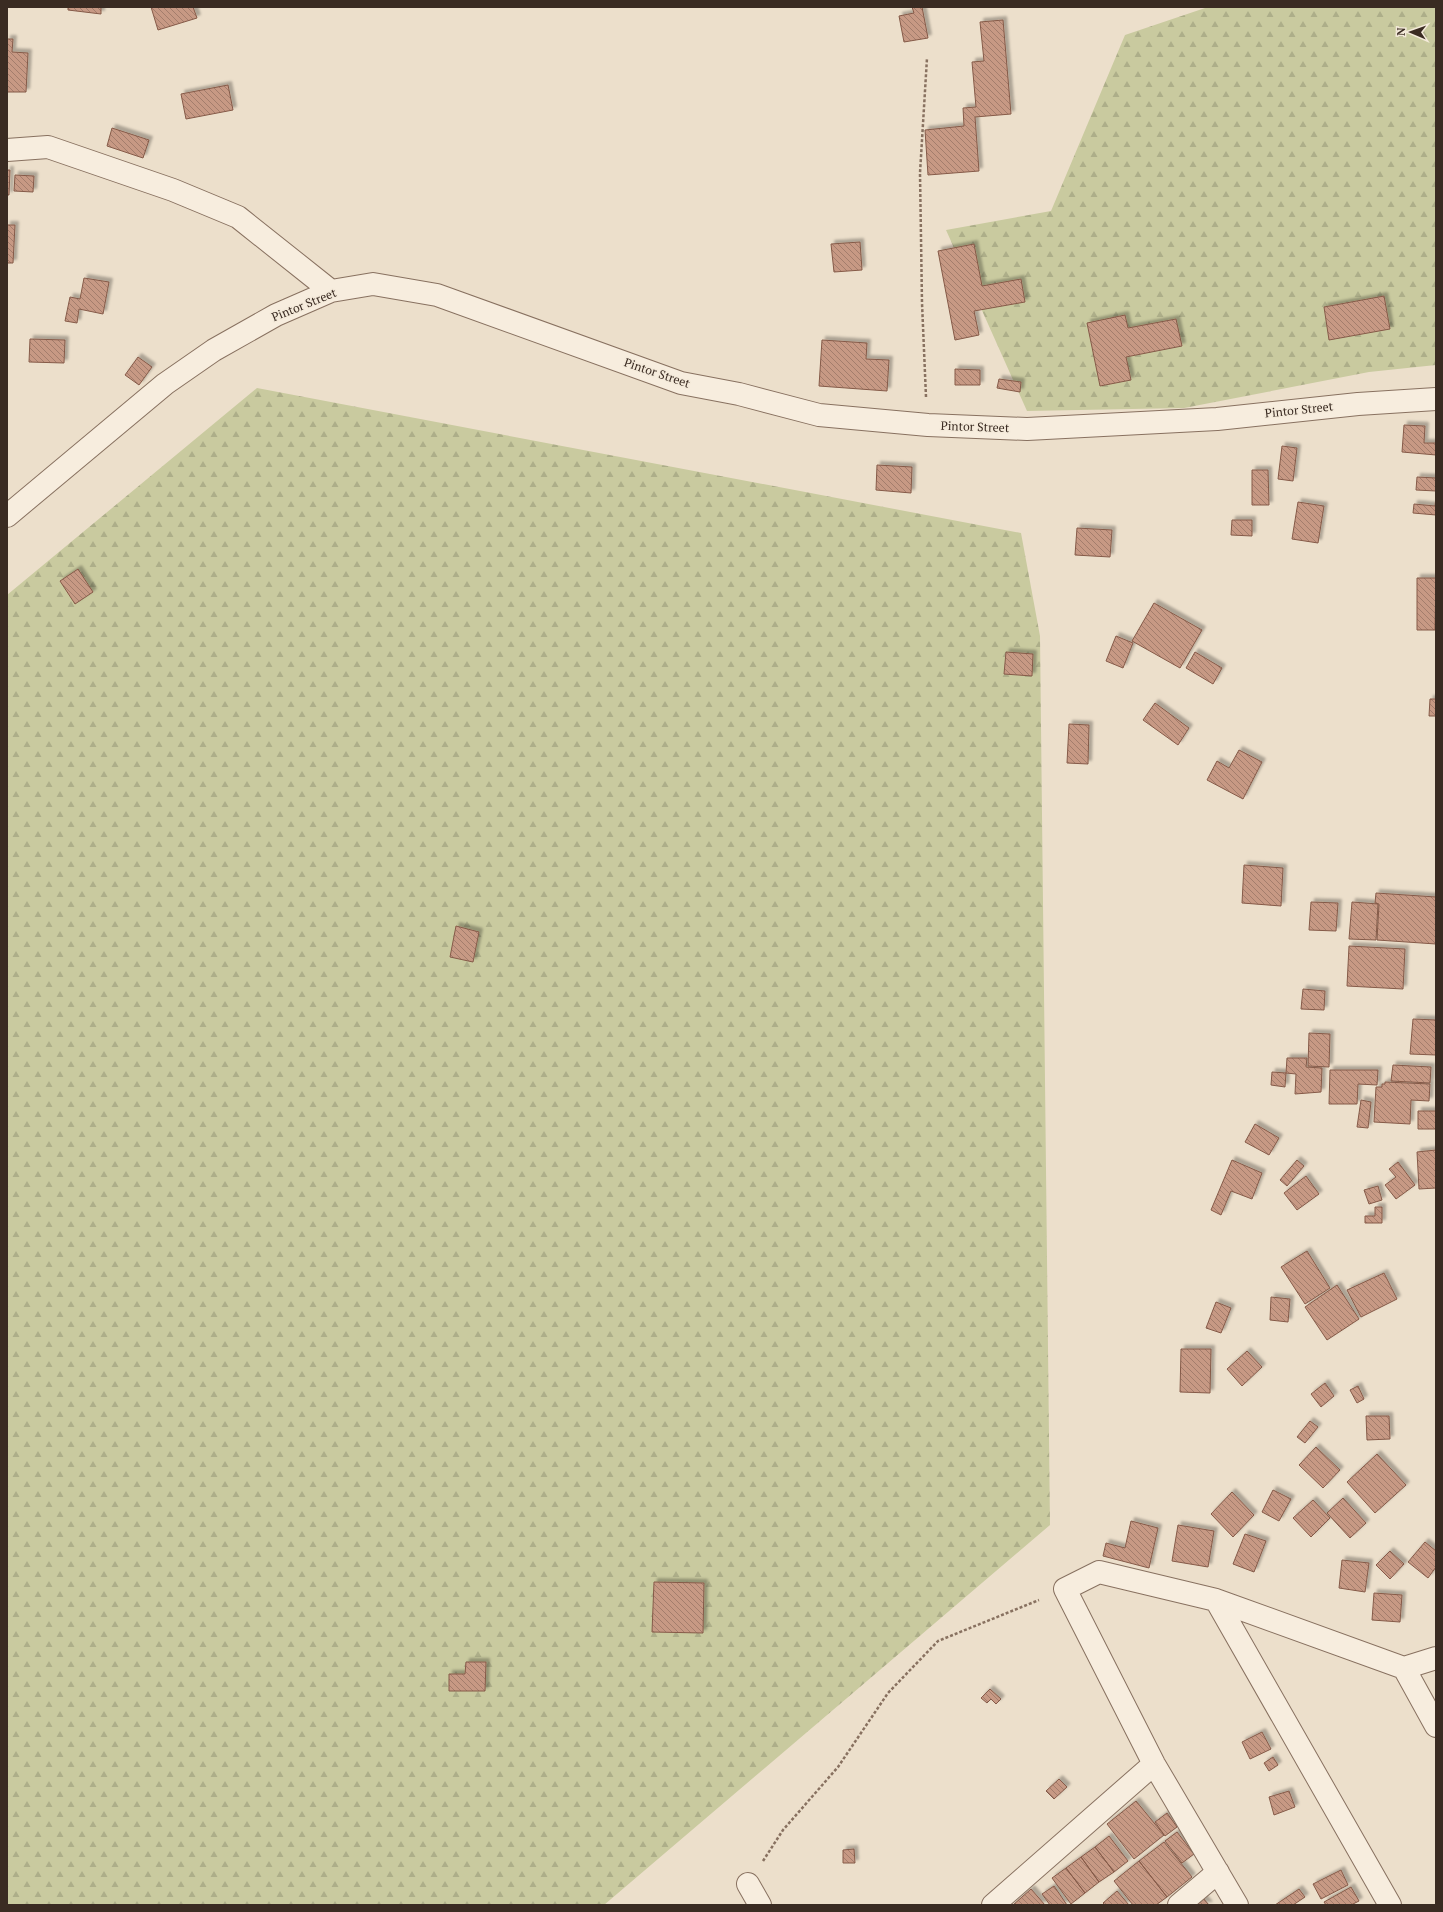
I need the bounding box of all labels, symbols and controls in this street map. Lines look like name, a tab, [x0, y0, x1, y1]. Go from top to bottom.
north arrow	[1391, 12, 1431, 52]
text: N	[1394, 27, 1408, 36]
street label: Pintor Street	[269, 285, 339, 324]
street label: Pintor Street	[622, 354, 693, 391]
street label: Pintor Street	[1264, 398, 1334, 421]
street label: Pintor Street	[941, 418, 1010, 435]

